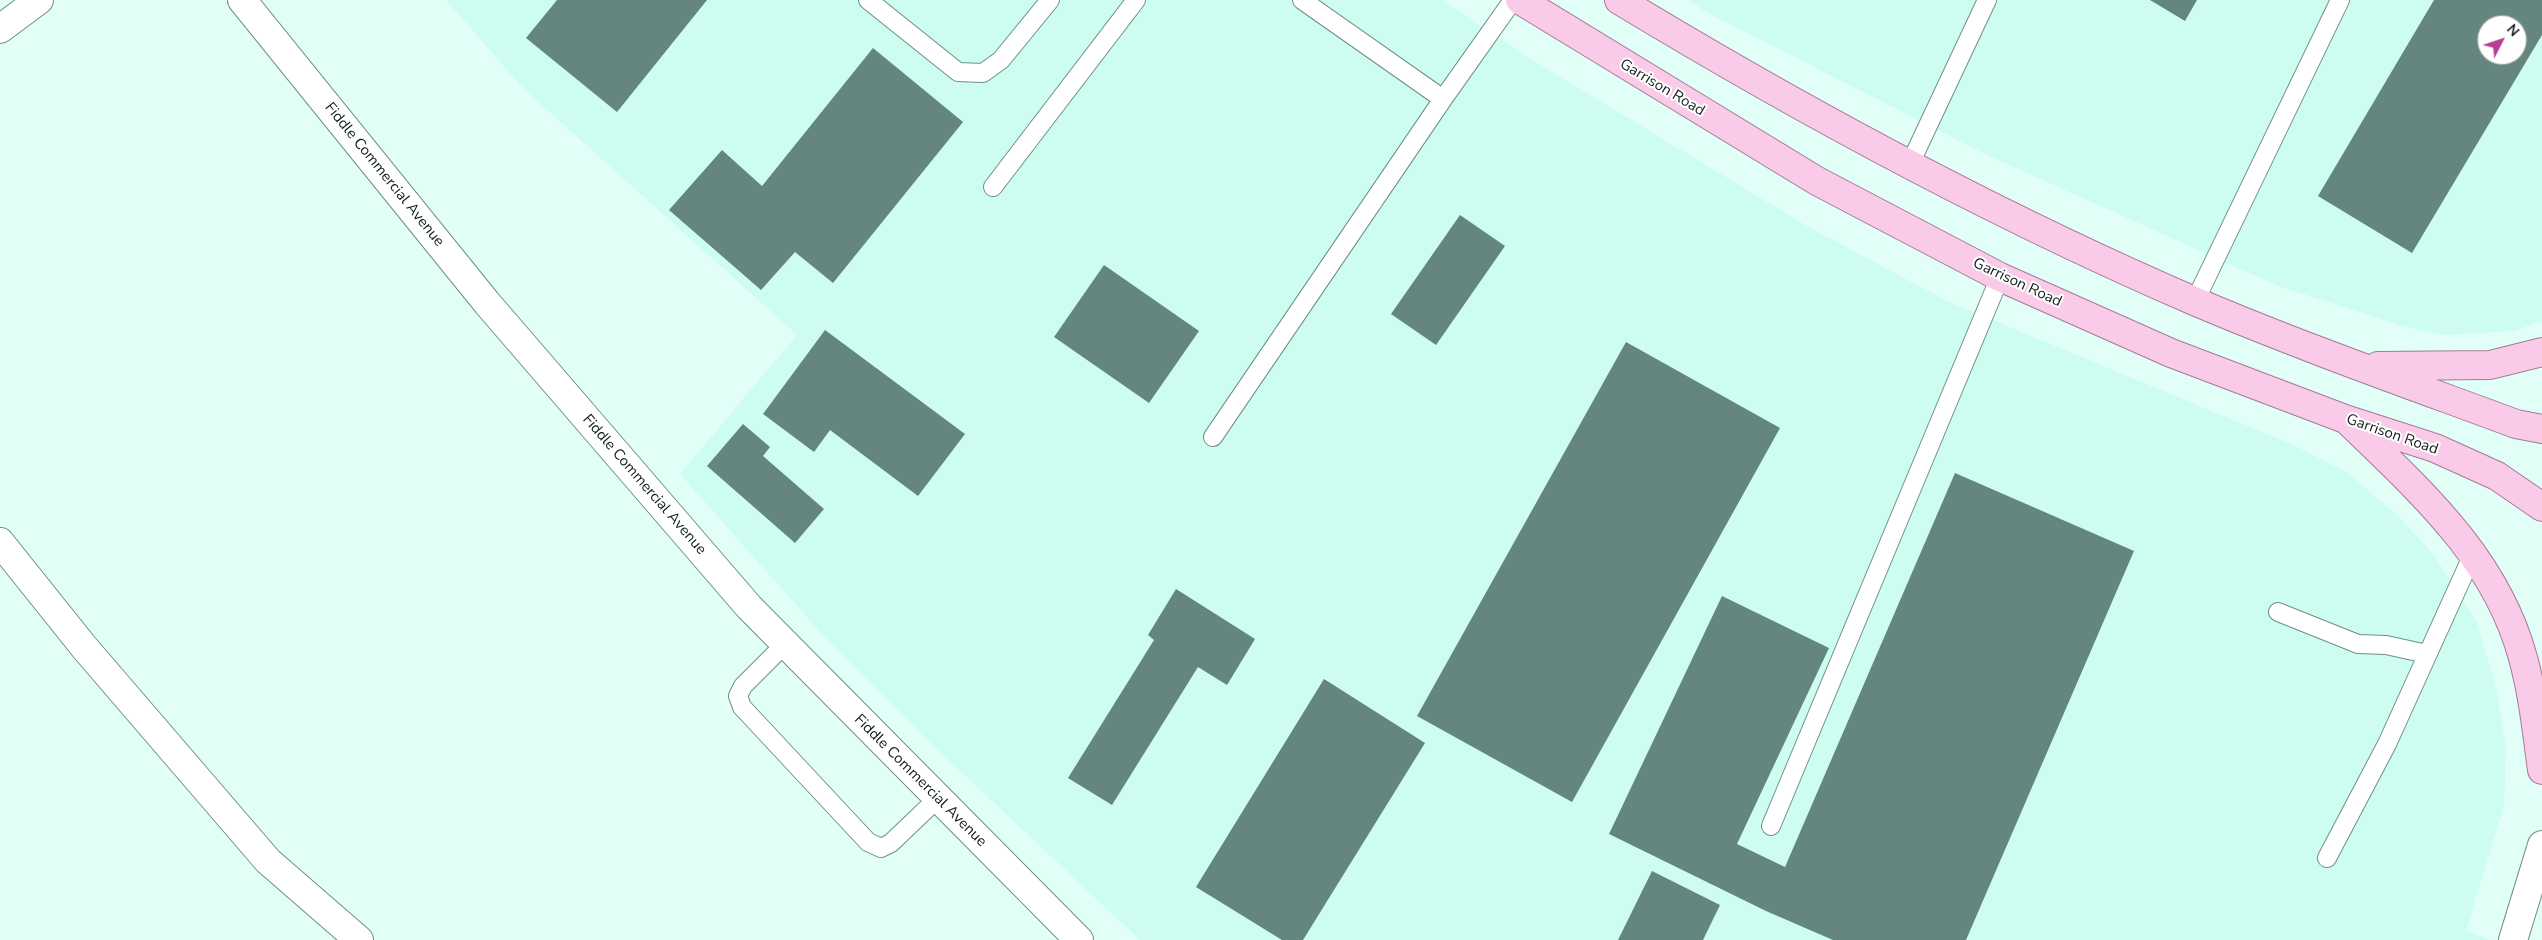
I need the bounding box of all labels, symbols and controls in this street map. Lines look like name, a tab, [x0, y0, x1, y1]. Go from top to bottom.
north arrow	[2477, 15, 2527, 65]
text: N	[2502, 20, 2524, 41]
street label: Garrison Road	[1616, 56, 1708, 120]
street label: Fiddle Commercial Avenue	[320, 99, 448, 251]
street label: Garrison Road	[1970, 255, 2064, 311]
street label: Fiddle Commercial Avenue	[578, 411, 710, 559]
street label: Garrison Road	[2344, 411, 2440, 459]
street label: Fiddle Commercial Avenue	[850, 711, 990, 851]

